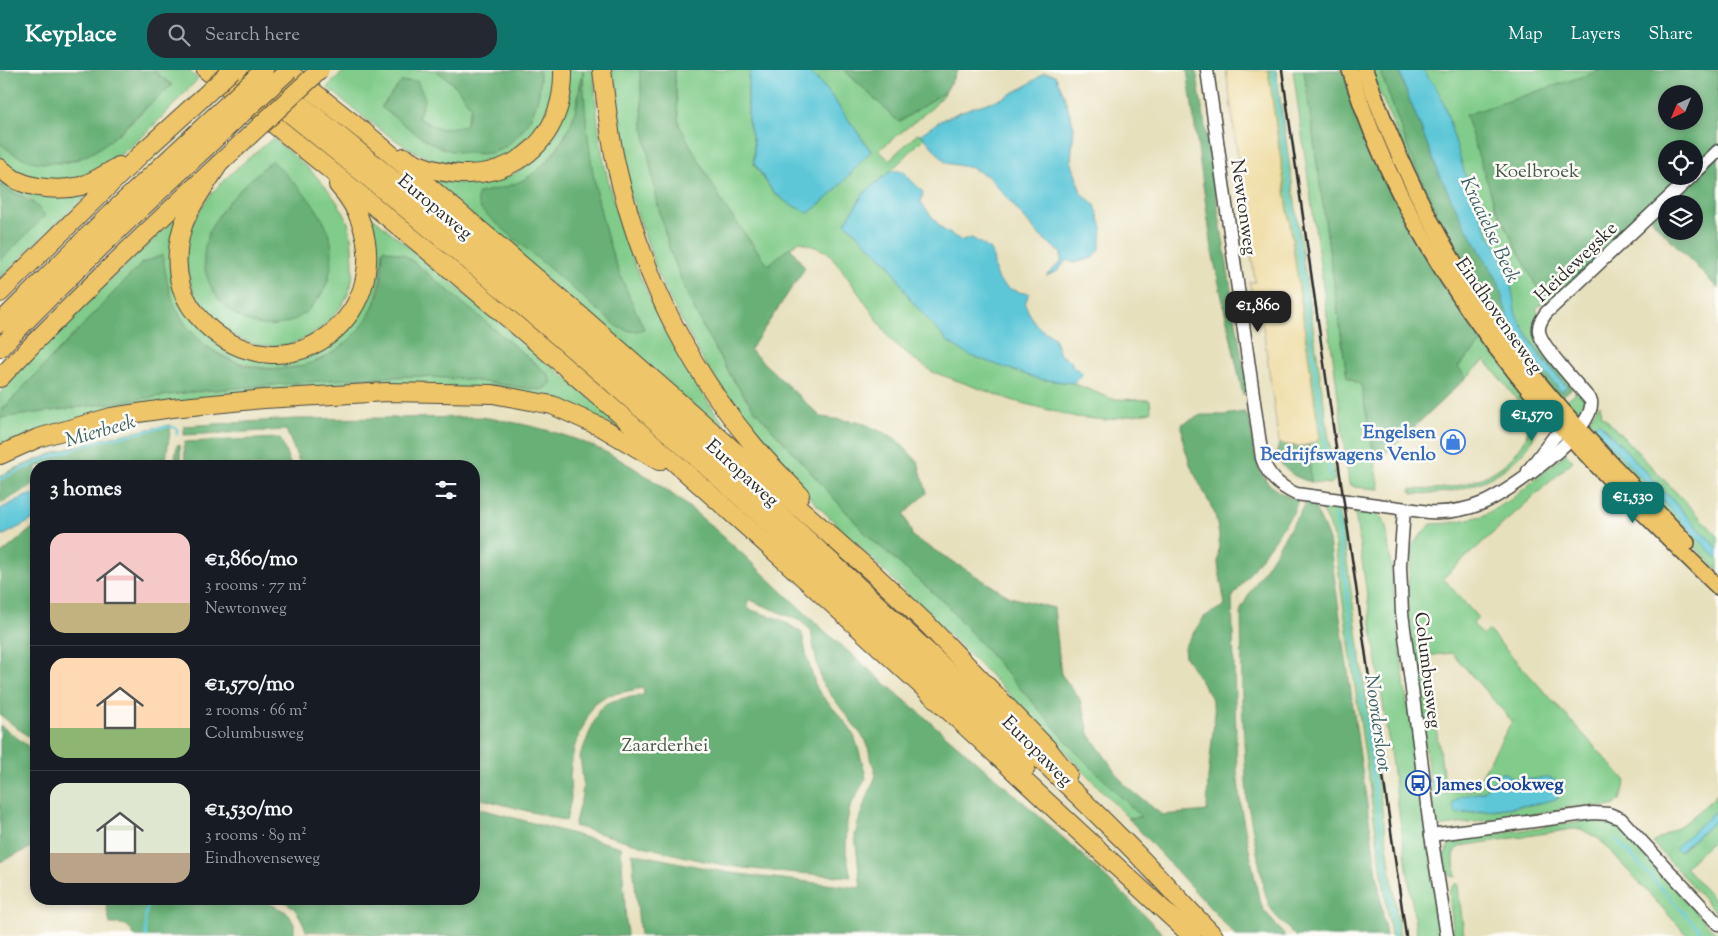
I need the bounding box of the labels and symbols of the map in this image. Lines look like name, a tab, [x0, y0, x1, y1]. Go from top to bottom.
north arrow	[1658, 85, 1702, 130]
street label: Newtonweg	[1222, 157, 1263, 257]
park label: Koelbroek	[1495, 159, 1580, 186]
street label: Europaweg	[391, 168, 478, 247]
water label: Kraaielse Beek	[1451, 172, 1526, 288]
street label: Heidewegske	[1529, 216, 1624, 309]
street label: Eindhovenseweg	[1448, 253, 1548, 380]
pin: €1,860	[1217, 290, 1299, 333]
pin: €1,570	[1491, 400, 1573, 442]
water label: Mierbeek	[62, 409, 139, 456]
place label: Engelsen Bedrijfswagens Venlo	[1260, 420, 1437, 469]
shop icon: Engelsen Bedrijfswagens Venlo	[1440, 429, 1466, 455]
street label: Europaweg	[699, 434, 784, 514]
pin: €1,530	[1592, 482, 1674, 524]
street label: Columbusweg	[1406, 610, 1447, 730]
water label: Noordersloot	[1355, 673, 1398, 774]
street label: Europaweg	[995, 710, 1078, 793]
park label: Zaarderhei	[622, 733, 708, 760]
bus stop icon: James Cookweg	[1405, 770, 1431, 796]
place label: James Cookweg	[1434, 772, 1564, 799]

